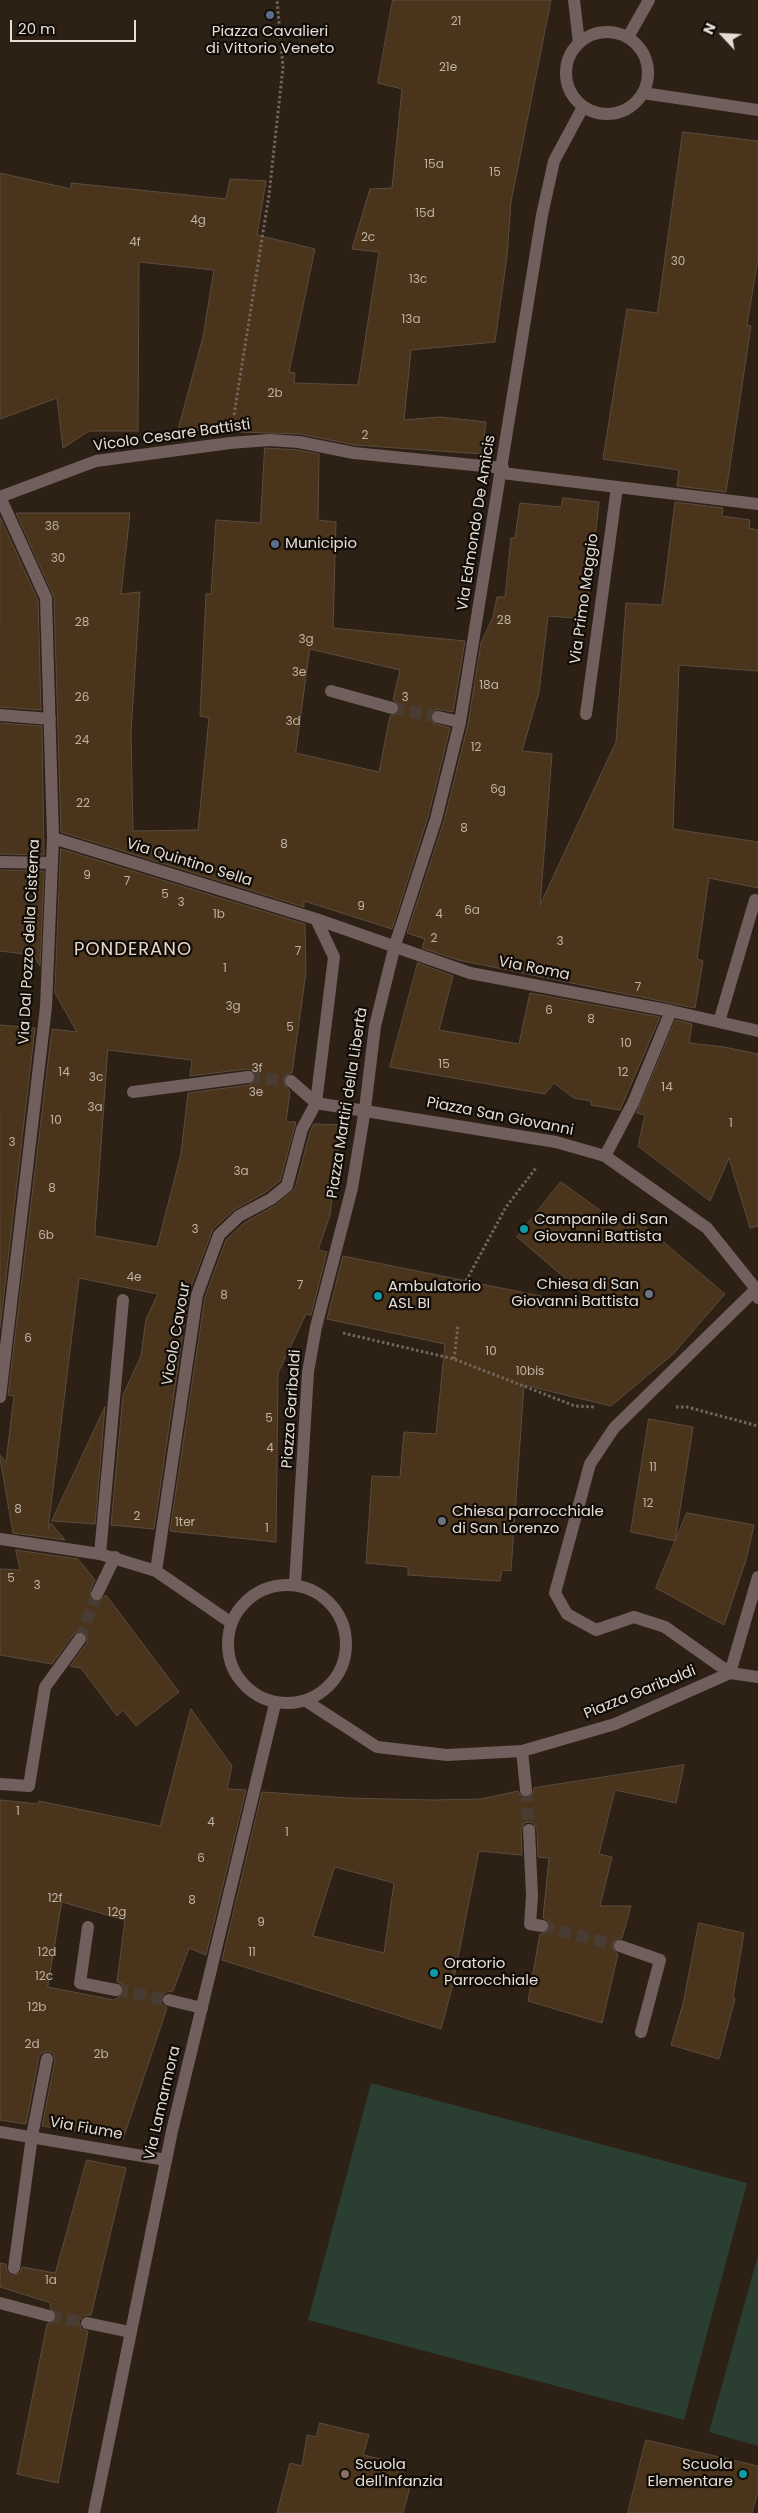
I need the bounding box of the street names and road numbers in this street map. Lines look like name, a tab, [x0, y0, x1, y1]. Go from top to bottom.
street label: Vicolo Cesare Battisti	[92, 416, 252, 456]
street label: Via Edmondo De Amicis	[454, 434, 500, 612]
street label: Via Primo Maggio	[567, 533, 603, 665]
street label: Via Quintino Sella	[124, 835, 254, 891]
street label: Via Dal Pozzo della Cisterna	[16, 839, 44, 1045]
street label: Via Roma	[497, 953, 571, 985]
street label: Piazza Martiri della Libertà	[324, 1006, 372, 1200]
street label: Piazza San Giovanni	[425, 1094, 575, 1140]
street label: Vicolo Cavour	[159, 1281, 195, 1387]
street label: Piazza Garibaldi	[279, 1349, 305, 1469]
street label: Piazza Garibaldi	[581, 1662, 699, 1724]
street label: Via Lamarmora	[141, 2044, 185, 2162]
street label: Via Fiume	[48, 2114, 124, 2144]

